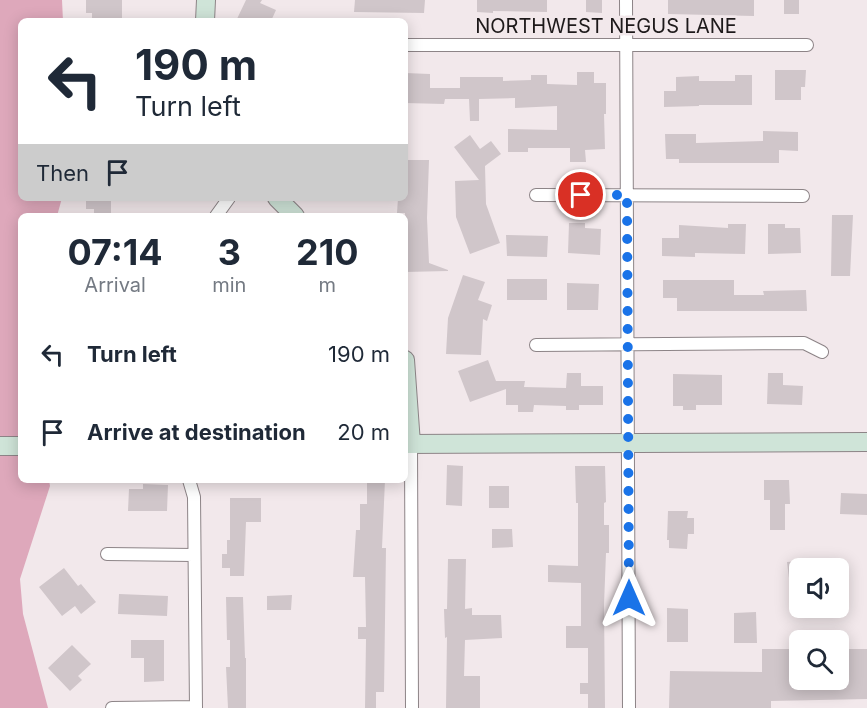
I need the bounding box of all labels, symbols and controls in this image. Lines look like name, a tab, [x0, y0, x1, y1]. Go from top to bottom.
street label: NORTHWEST NEGUS LANE	[475, 14, 737, 38]
text: 190 m	[135, 39, 257, 90]
icon: left	[36, 42, 114, 120]
text: Turn left	[135, 90, 241, 123]
icon: arrive	[101, 156, 134, 189]
text: Then	[36, 160, 89, 186]
pin	[555, 169, 606, 220]
icon: arrive	[564, 178, 597, 211]
text: 07:14	[68, 230, 163, 274]
text: 3	[218, 230, 241, 274]
text: 210	[296, 230, 358, 274]
text: Arrival	[84, 273, 146, 297]
text: min	[212, 273, 246, 297]
text: m	[318, 273, 336, 297]
icon: left	[36, 338, 69, 371]
text: Turn left	[87, 341, 177, 367]
text: 190 m	[328, 341, 390, 367]
icon: arrive	[36, 416, 69, 449]
text: Arrive at destination	[87, 419, 306, 445]
text: 20 m	[337, 419, 390, 445]
map controls	[789, 558, 849, 690]
button: sound	[789, 558, 849, 618]
position arrow	[597, 566, 661, 630]
button: search	[789, 630, 849, 690]

